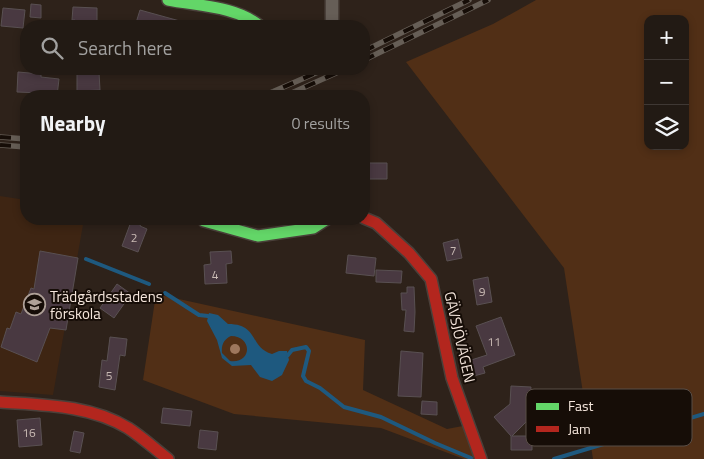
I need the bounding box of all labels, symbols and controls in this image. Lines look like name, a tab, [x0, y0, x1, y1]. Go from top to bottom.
map controls	[644, 15, 689, 150]
button: +	[644, 15, 689, 60]
search box	[20, 20, 370, 75]
text: Search here	[78, 33, 172, 62]
icon: search	[38, 34, 66, 62]
button: −	[644, 60, 689, 105]
button: layers	[644, 105, 689, 150]
text: Nearby	[40, 107, 105, 139]
text: 0 results	[291, 111, 350, 135]
house number: 2	[131, 228, 137, 247]
house number: 7	[450, 241, 456, 260]
house number: 4	[212, 265, 219, 284]
house number: 9	[479, 282, 486, 301]
place label: Trädgårdsstadens förskola	[50, 285, 163, 325]
street label: GÄVSJÖVÄGEN	[438, 289, 482, 385]
school or university icon: Trädgårdsstadens förskola	[22, 293, 46, 317]
house number: 11	[487, 332, 501, 351]
house number: 5	[106, 366, 113, 385]
legend	[526, 389, 692, 446]
text: Fast	[568, 395, 593, 416]
text: Jam	[568, 418, 591, 439]
house number: 16	[22, 423, 36, 442]

